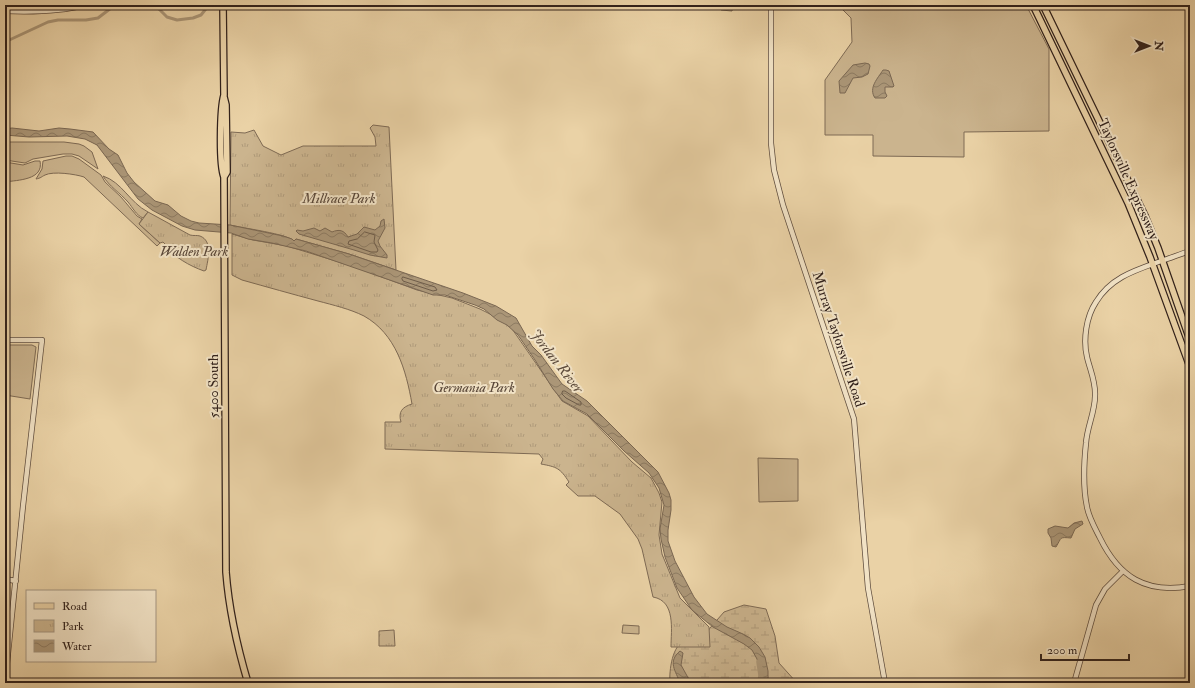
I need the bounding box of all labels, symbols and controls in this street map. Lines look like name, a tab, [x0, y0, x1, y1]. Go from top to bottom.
north arrow	[1129, 26, 1169, 66]
text: N	[1152, 40, 1165, 52]
street label: Taylorsville Expressway	[1093, 116, 1163, 244]
park label: Millrace Park	[302, 190, 376, 207]
park label: Walden Park	[160, 243, 229, 260]
street label: Murray Taylorsville Road	[808, 269, 869, 409]
water label: Jordan River	[526, 325, 588, 398]
street label: 5400 South	[205, 353, 222, 418]
park label: Germania Park	[433, 379, 515, 396]
legend	[26, 590, 156, 662]
text: Road	[62, 599, 87, 614]
text: Park	[62, 619, 84, 634]
scale bar	[1041, 636, 1129, 662]
text: Water	[61, 639, 92, 654]
text: 200 m	[1047, 643, 1078, 658]

